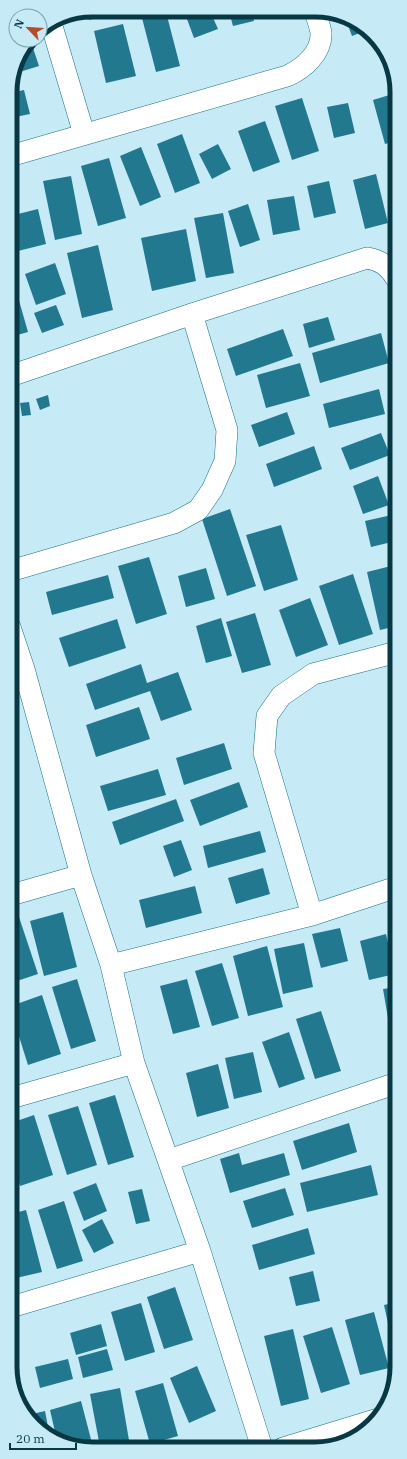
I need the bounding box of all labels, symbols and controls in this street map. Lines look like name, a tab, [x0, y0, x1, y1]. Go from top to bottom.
north arrow	[8, 8, 48, 48]
text: N	[11, 17, 27, 31]
scale bar	[10, 1425, 76, 1451]
text: 20 m	[16, 1431, 45, 1446]

